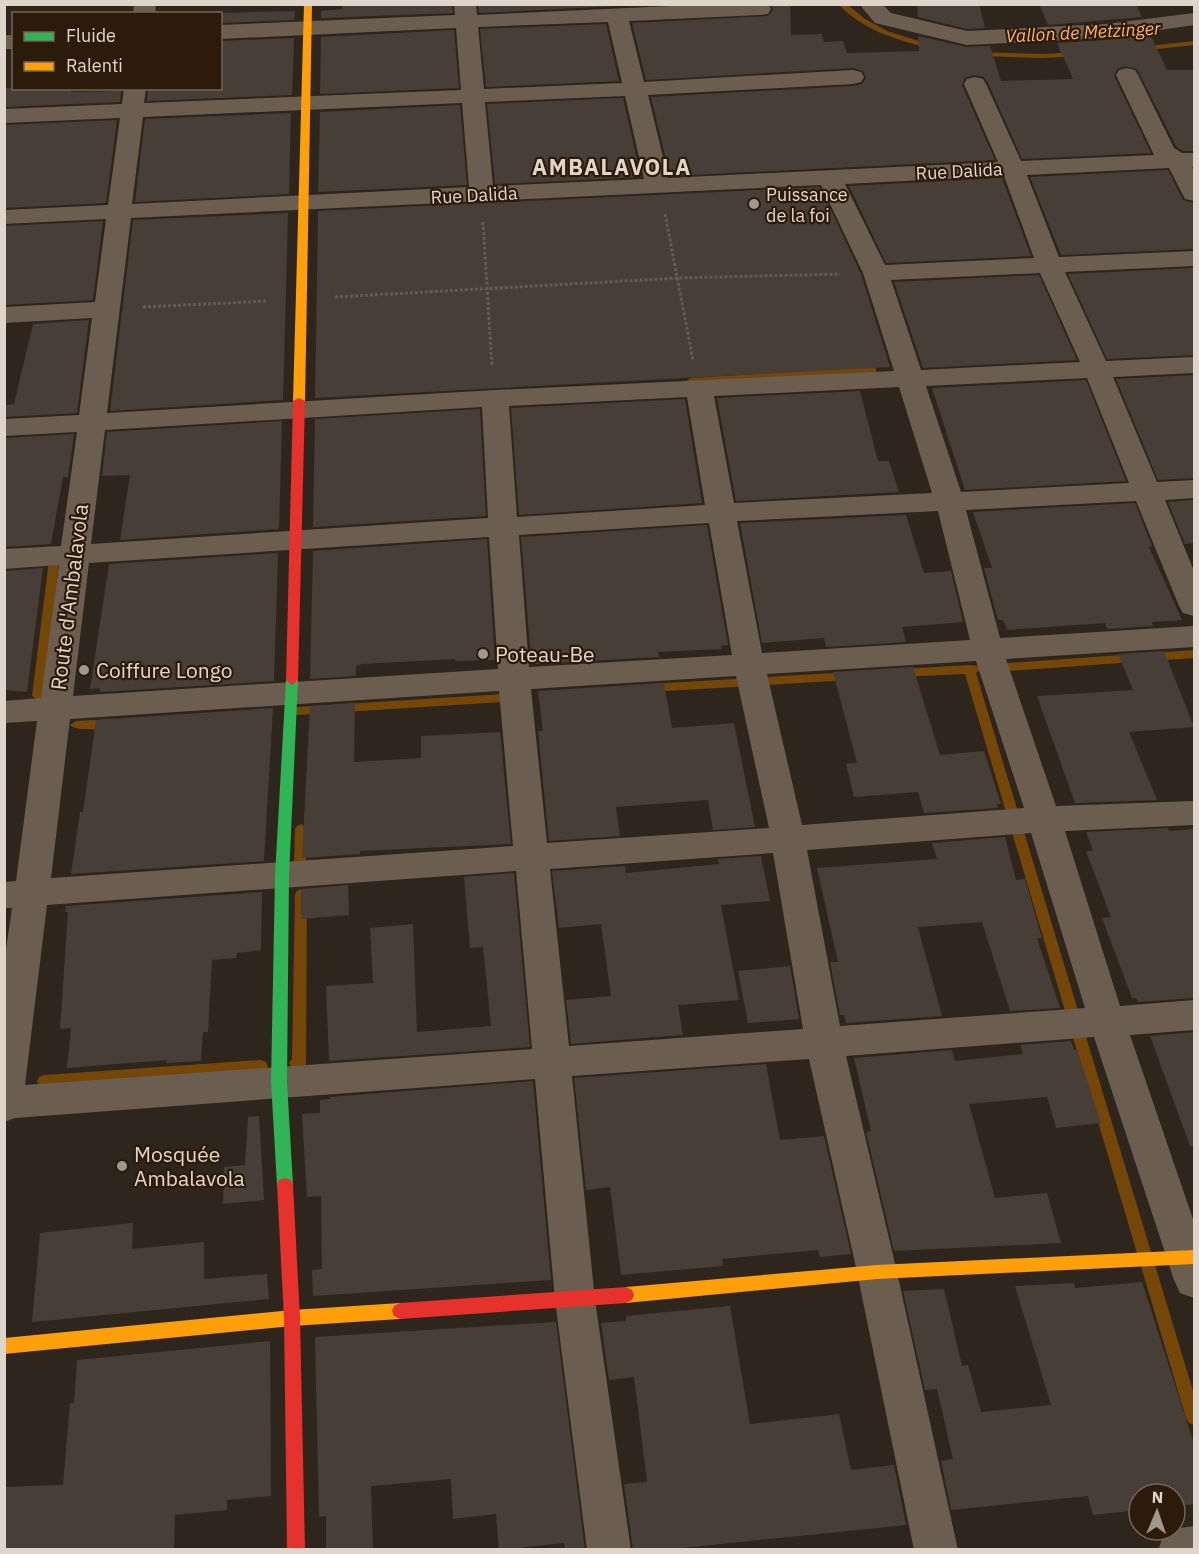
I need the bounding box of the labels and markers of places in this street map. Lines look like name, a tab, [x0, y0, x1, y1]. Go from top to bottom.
place label: Puissance de la foi	[766, 183, 848, 227]
marker: Puissance de la foi	[747, 197, 761, 211]
place label: Poteau-Be	[495, 640, 595, 668]
marker: Poteau-Be	[476, 647, 490, 661]
place label: Coiffure Longo	[96, 656, 232, 684]
marker: Coiffure Longo	[77, 663, 91, 677]
place label: Mosquée Ambalavola	[134, 1140, 245, 1192]
marker: Mosquée Ambalavola	[115, 1159, 129, 1173]

